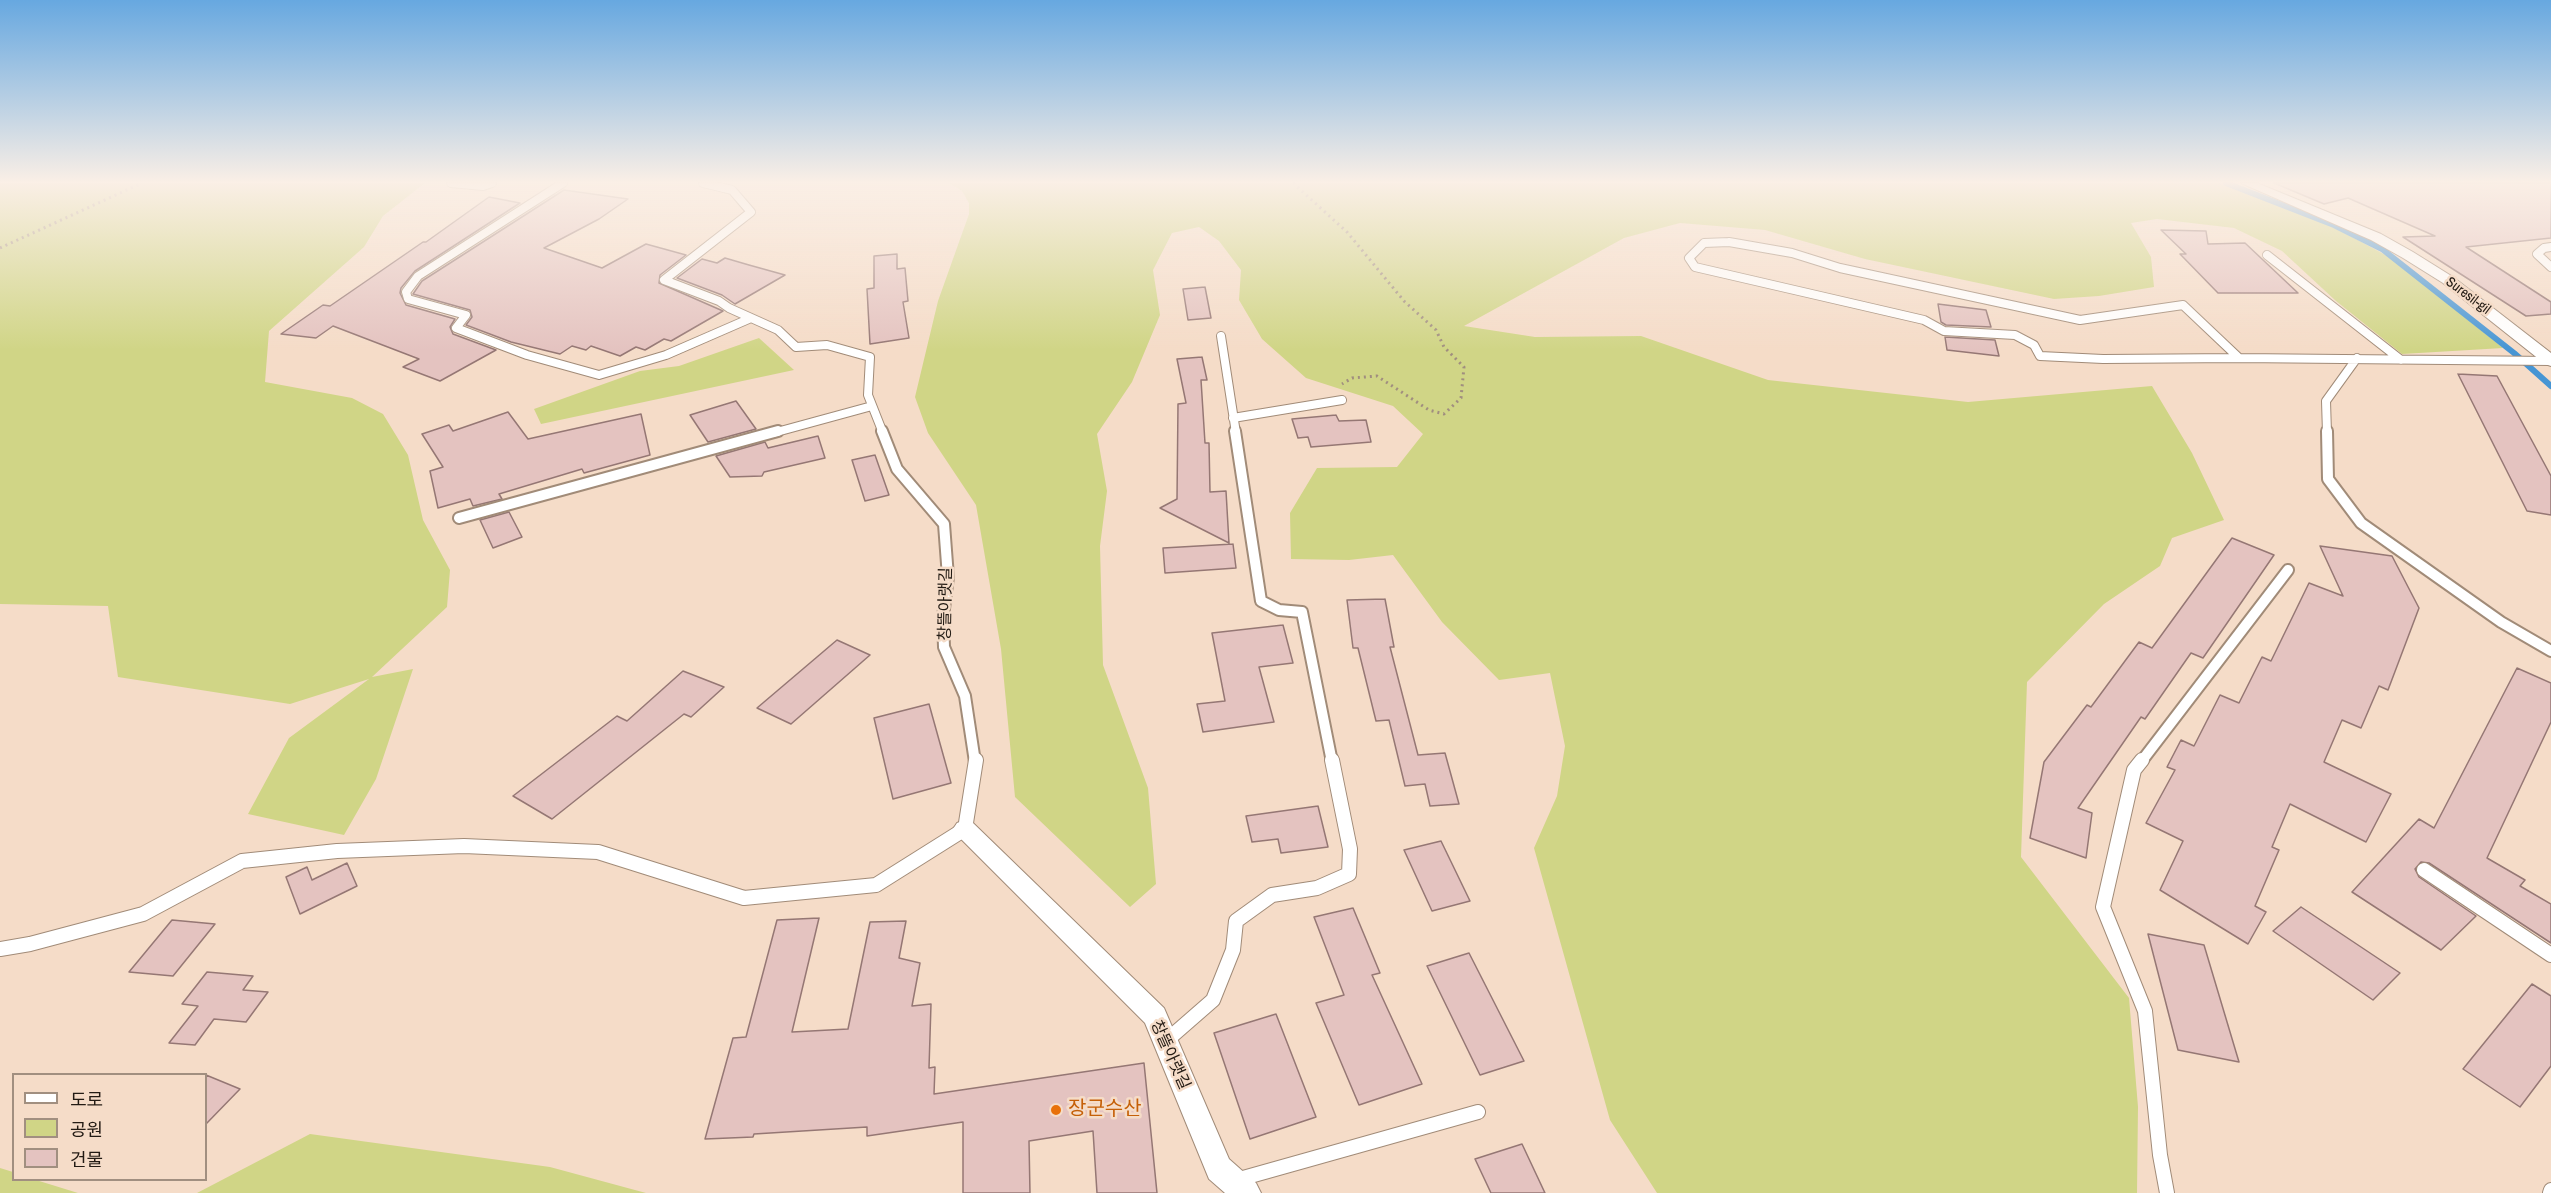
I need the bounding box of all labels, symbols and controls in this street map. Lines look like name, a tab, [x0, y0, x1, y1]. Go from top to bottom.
street label: Suresil-gil	[2442, 274, 2494, 318]
street label: 창뜰아랫길	[936, 567, 956, 641]
street label: 창뜰아랫길	[1146, 1017, 1194, 1093]
legend	[12, 1073, 207, 1181]
text: 도로	[70, 1087, 103, 1112]
place label: 장군수산	[1068, 1098, 1142, 1122]
marker: 장군수산	[1049, 1103, 1063, 1117]
text: 공원	[70, 1117, 103, 1142]
text: 건물	[70, 1147, 103, 1172]

